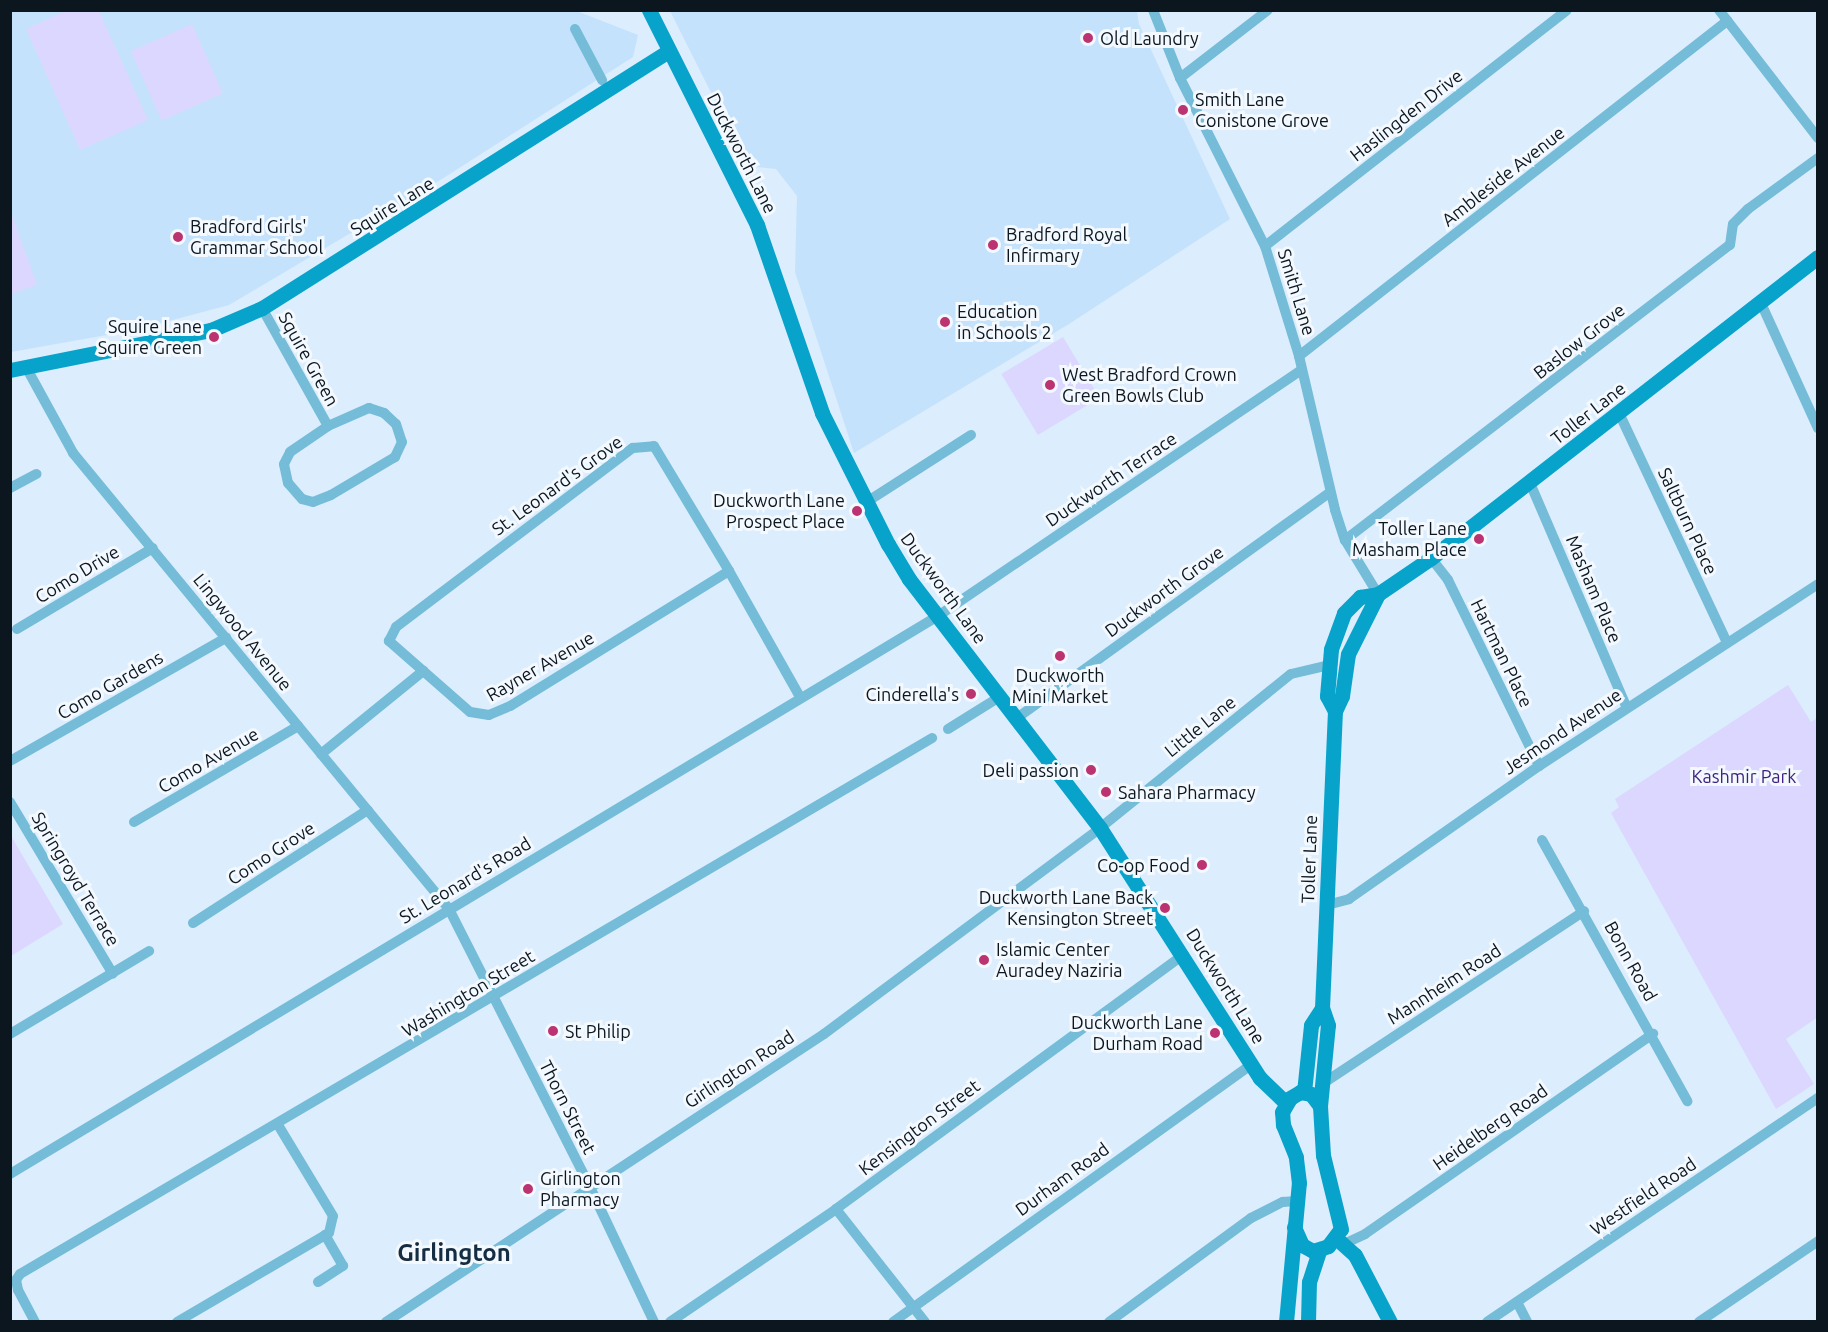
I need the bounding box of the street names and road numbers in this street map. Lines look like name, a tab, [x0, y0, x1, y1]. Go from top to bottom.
street label: Haslingden Drive	[1345, 64, 1467, 166]
street label: Duckworth Lane	[702, 89, 782, 217]
street label: Ambleside Avenue	[1437, 121, 1569, 231]
street label: Squire Lane	[346, 172, 438, 240]
street label: Smith Lane	[1274, 246, 1320, 338]
street label: Baslow Grove	[1529, 299, 1629, 383]
street label: Squire Green	[274, 308, 344, 410]
street label: Toller Lane	[1546, 377, 1630, 449]
street label: Duckworth Terrace	[1041, 427, 1181, 531]
street label: St. Leonard's Grove	[488, 430, 626, 540]
street label: Saltburn Place	[1654, 464, 1722, 578]
street label: Duckworth Lane	[896, 528, 992, 648]
street label: Masham Place	[1562, 532, 1626, 646]
street label: Como Drive	[31, 540, 123, 608]
street label: Duckworth Grove	[1101, 541, 1227, 641]
street label: Lingwood Avenue	[189, 569, 297, 695]
street label: Hartman Place	[1466, 595, 1538, 711]
street label: Rayner Avenue	[482, 626, 598, 706]
street label: Como Gardens	[53, 646, 167, 724]
street label: Jesmond Avenue	[1499, 683, 1625, 779]
street label: Little Lane	[1160, 691, 1240, 761]
street label: Como Avenue	[154, 723, 262, 797]
street label: Springroyd Terrace	[27, 808, 125, 950]
street label: Toller Lane	[1297, 814, 1321, 904]
street label: Como Grove	[223, 817, 319, 889]
street label: St. Leonard's Road	[395, 832, 535, 928]
street label: Bonn Road	[1600, 917, 1662, 1005]
street label: Duckworth Lane	[1182, 924, 1270, 1048]
street label: Mannheim Road	[1383, 939, 1505, 1029]
street label: Washington Street	[398, 945, 538, 1041]
street label: Girlington Road	[680, 1026, 798, 1112]
street label: Thorn Street	[535, 1057, 601, 1157]
street label: Kensington Street	[854, 1074, 984, 1180]
street label: Heidelberg Road	[1428, 1079, 1552, 1175]
street label: Durham Road	[1011, 1138, 1113, 1220]
street label: Westfield Road	[1586, 1153, 1700, 1239]

